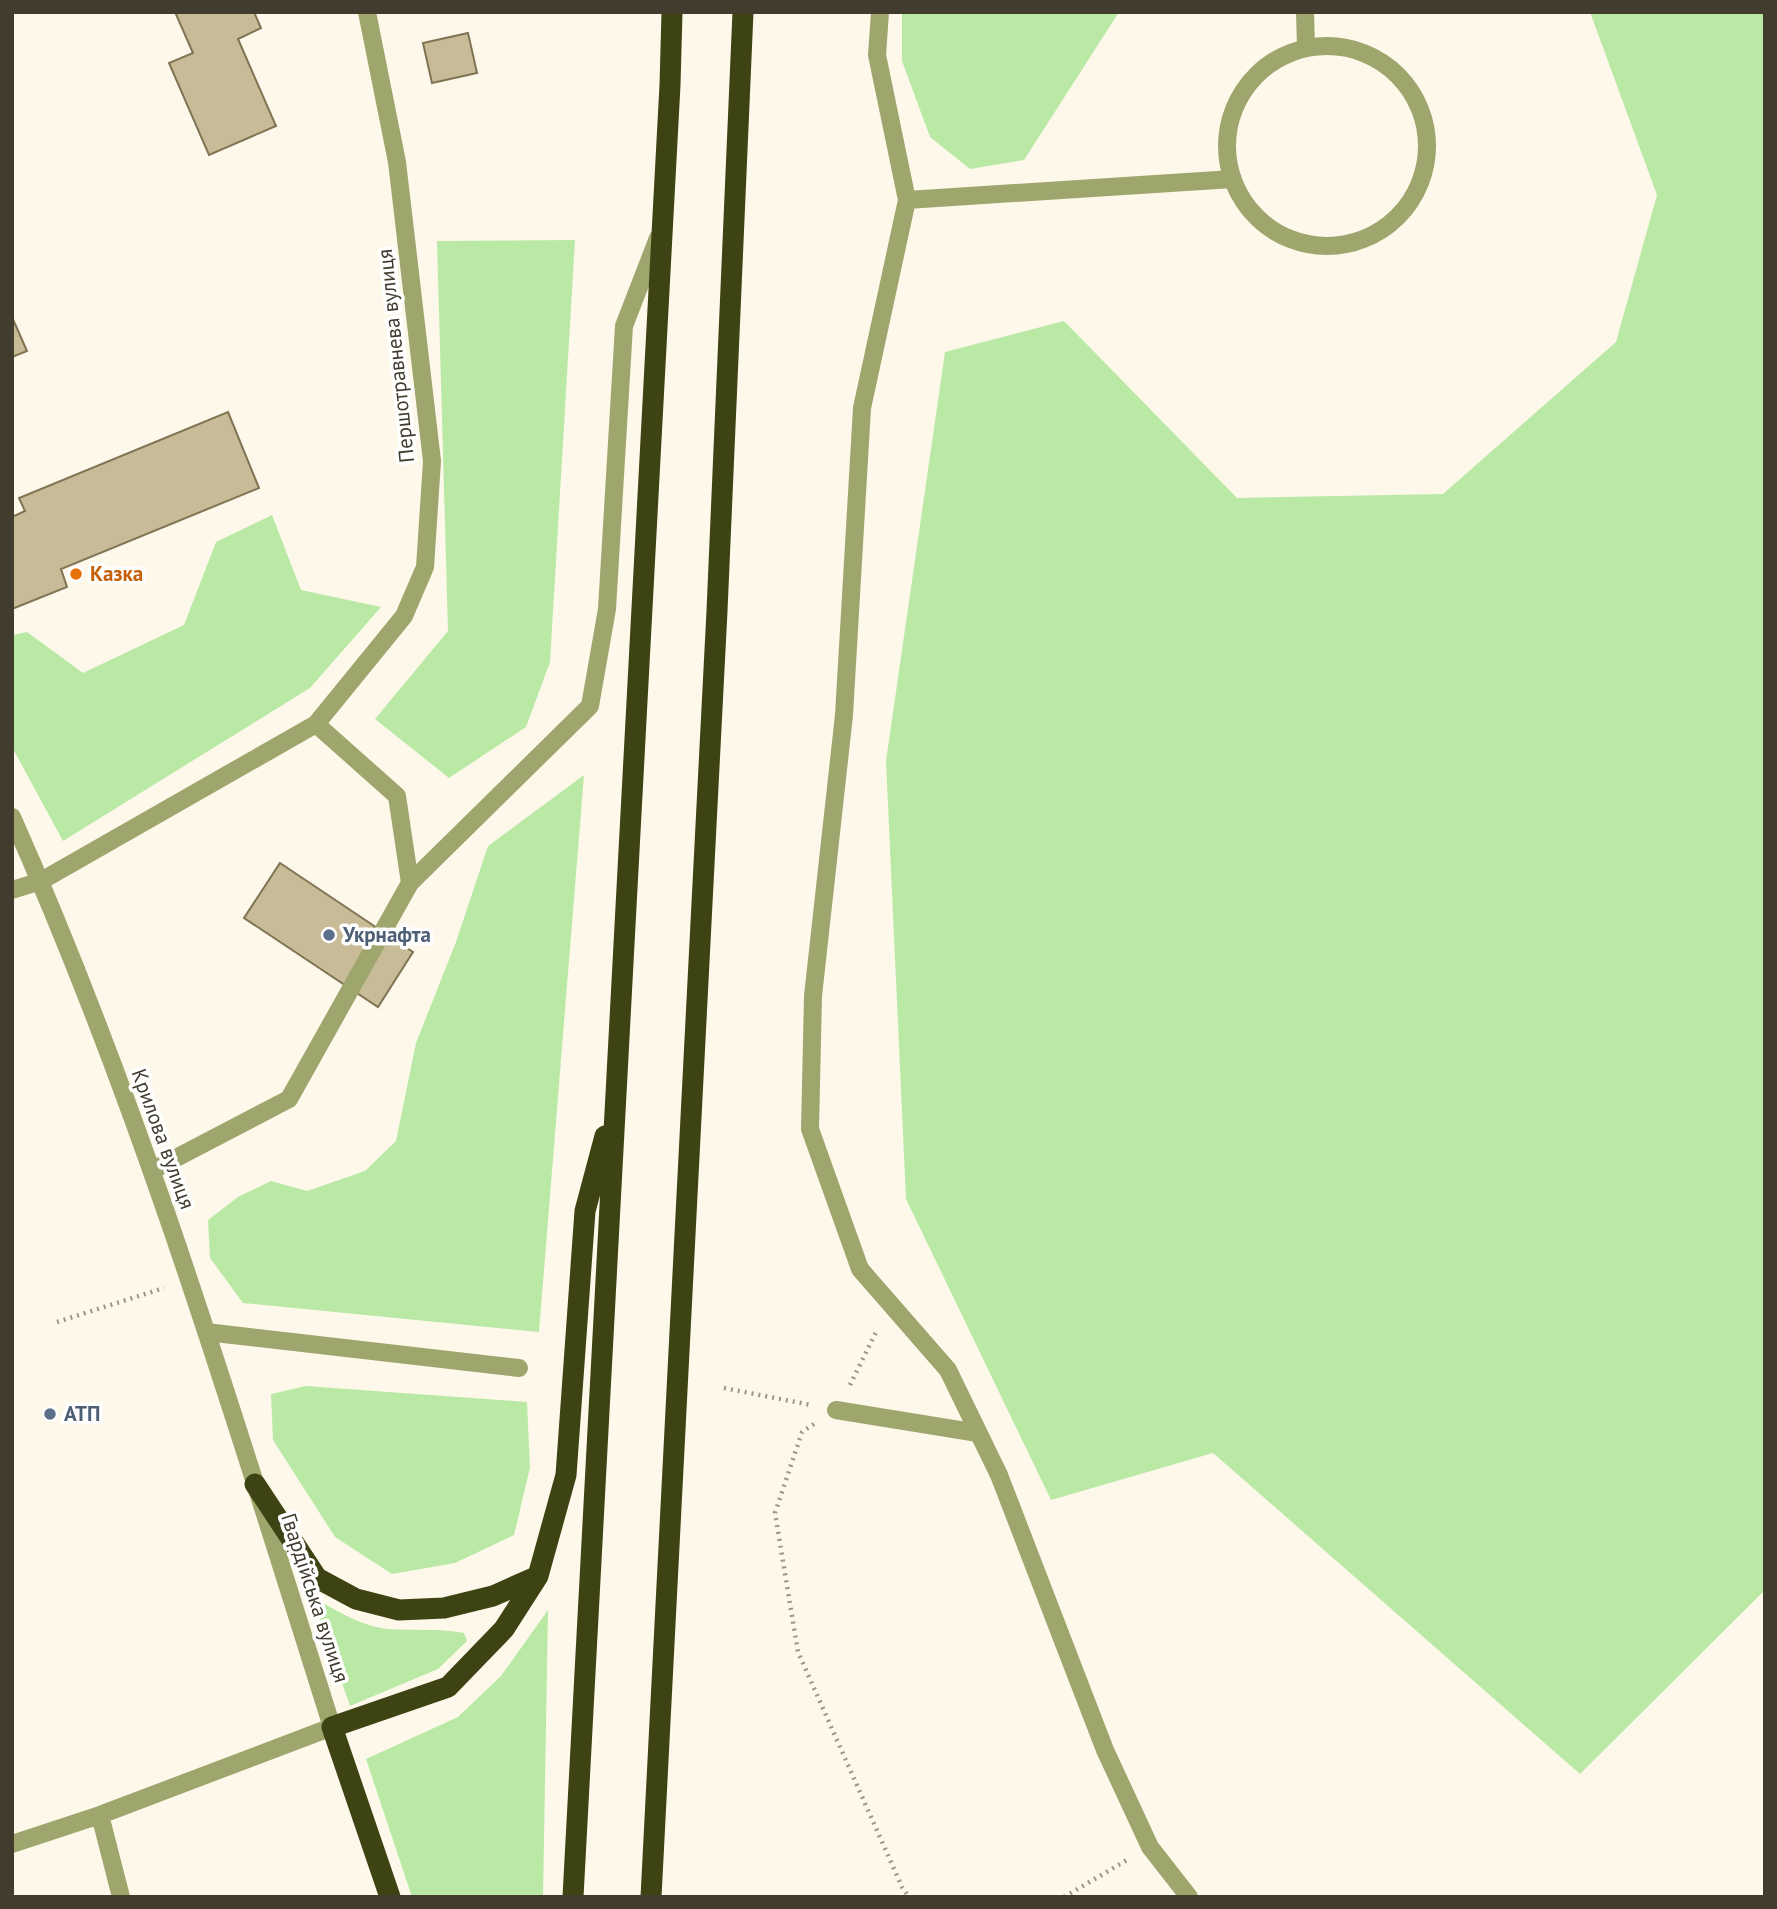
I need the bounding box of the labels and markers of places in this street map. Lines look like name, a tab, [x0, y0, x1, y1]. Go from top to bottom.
place label: Казка	[90, 560, 143, 587]
marker: Казка	[68, 566, 84, 582]
place label: Укрнафта	[342, 921, 431, 948]
marker: Укрнафта	[321, 927, 337, 943]
place label: АТП	[64, 1400, 100, 1427]
marker: АТП	[42, 1406, 58, 1422]

